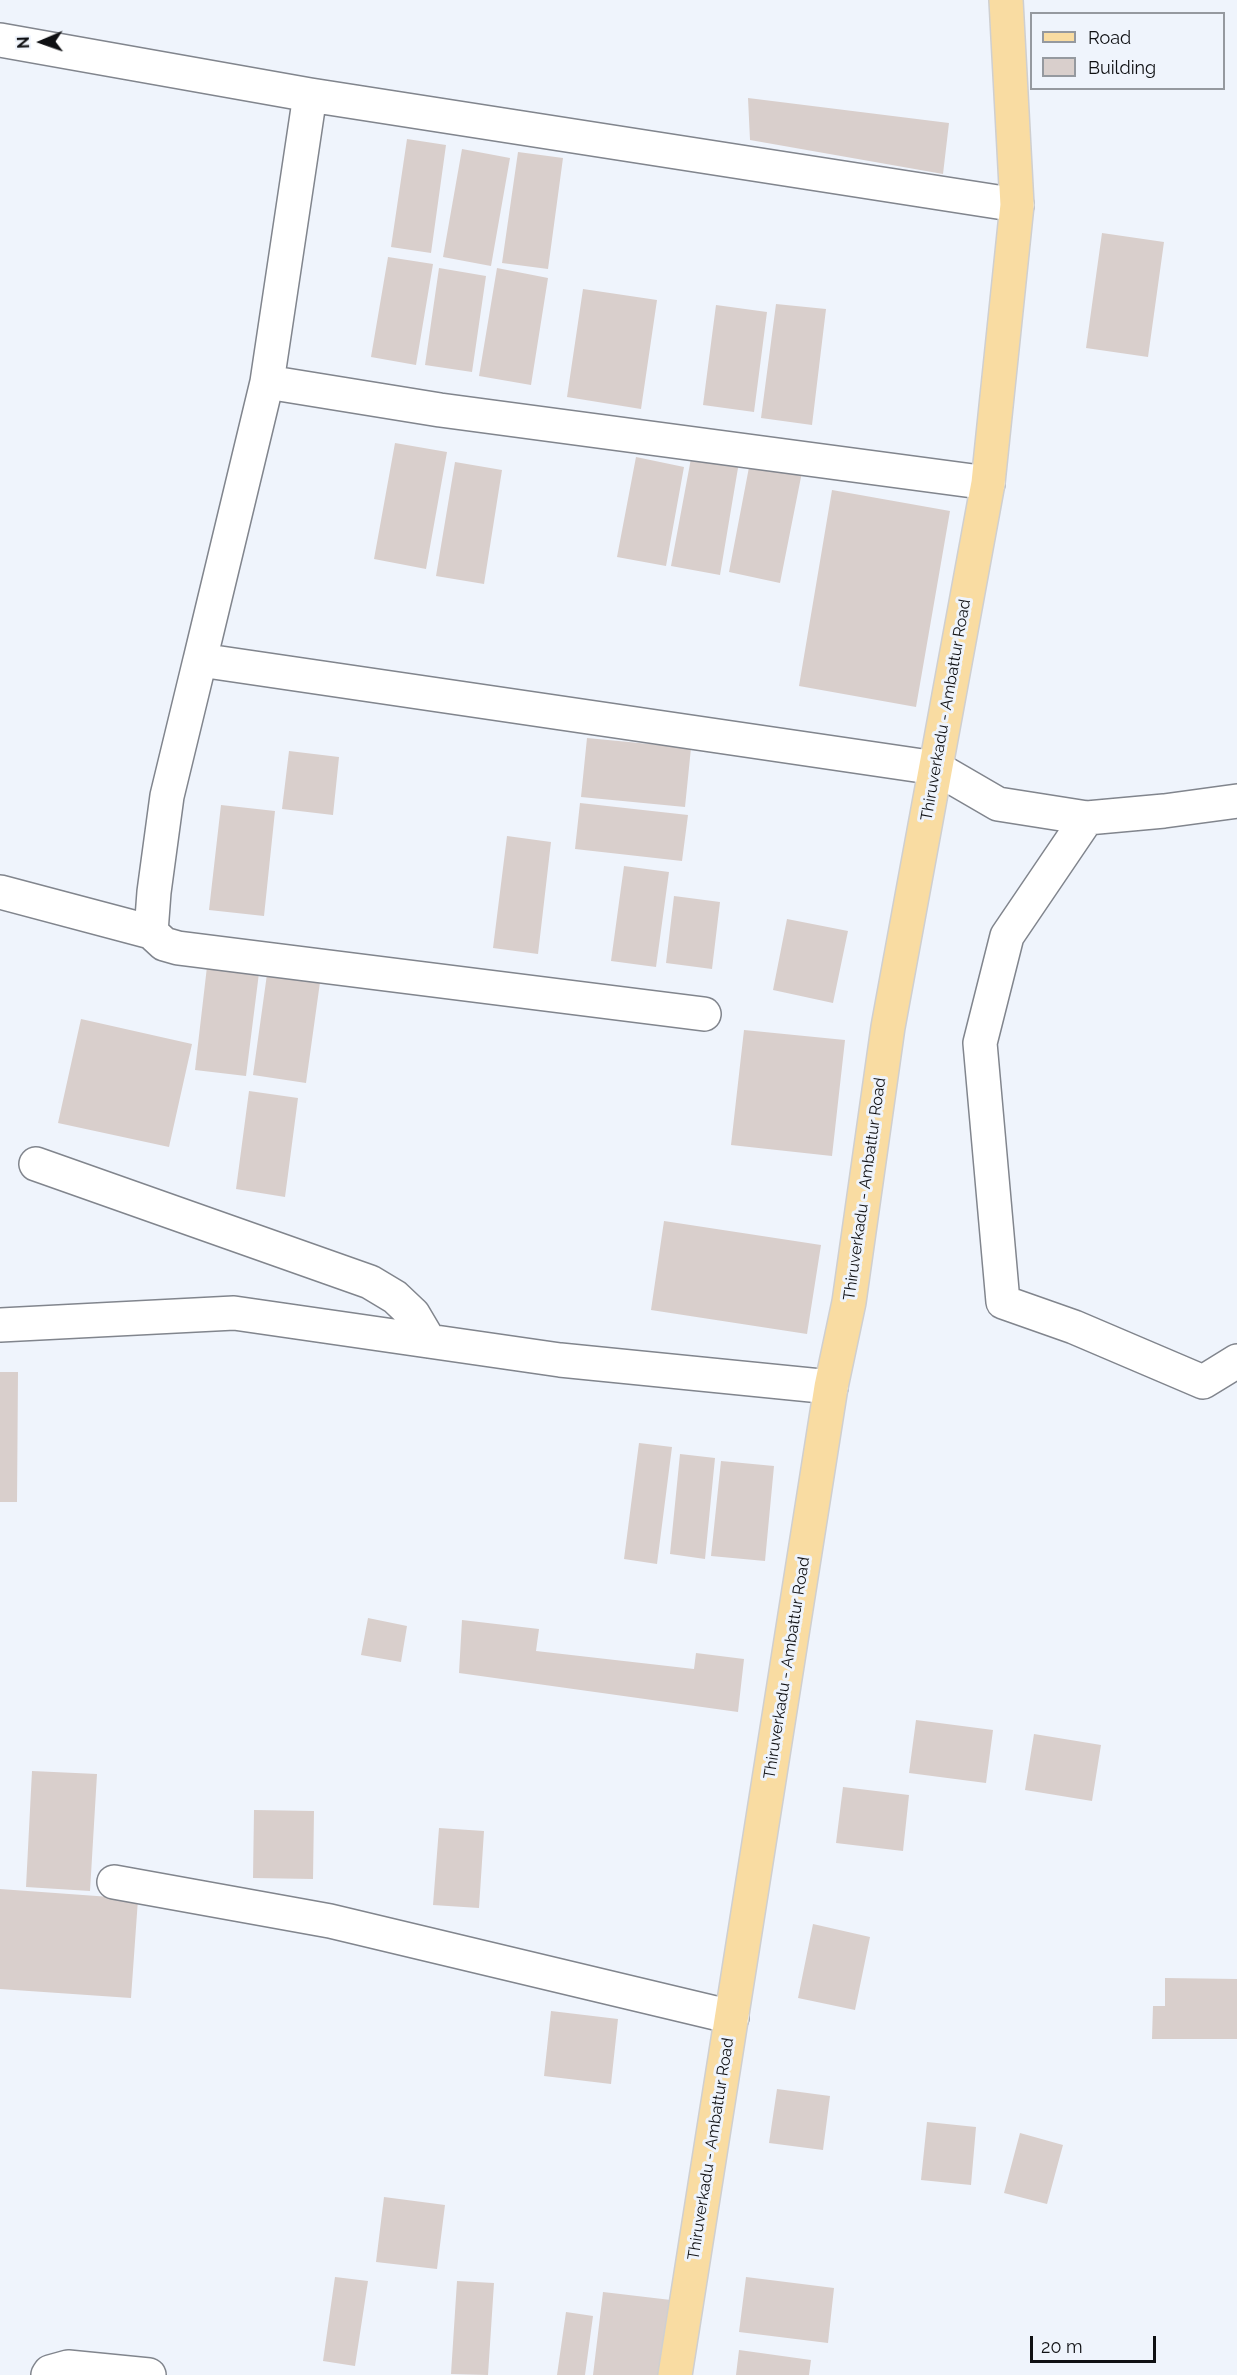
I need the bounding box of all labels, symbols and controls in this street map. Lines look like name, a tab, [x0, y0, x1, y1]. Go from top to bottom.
north arrow	[12, 12, 72, 72]
legend	[1030, 12, 1225, 90]
text: Road	[1088, 27, 1131, 48]
text: N	[14, 36, 33, 49]
text: Building	[1088, 57, 1156, 78]
street label: Thiruverkadu - Ambattur Road	[917, 598, 975, 822]
street label: Thiruverkadu - Ambattur Road	[840, 1076, 890, 1302]
street label: Thiruverkadu - Ambattur Road	[760, 1555, 814, 1781]
street label: Thiruverkadu - Ambattur Road	[684, 2036, 738, 2262]
scale bar	[1033, 2324, 1159, 2362]
text: 20 m	[1041, 2336, 1083, 2357]

